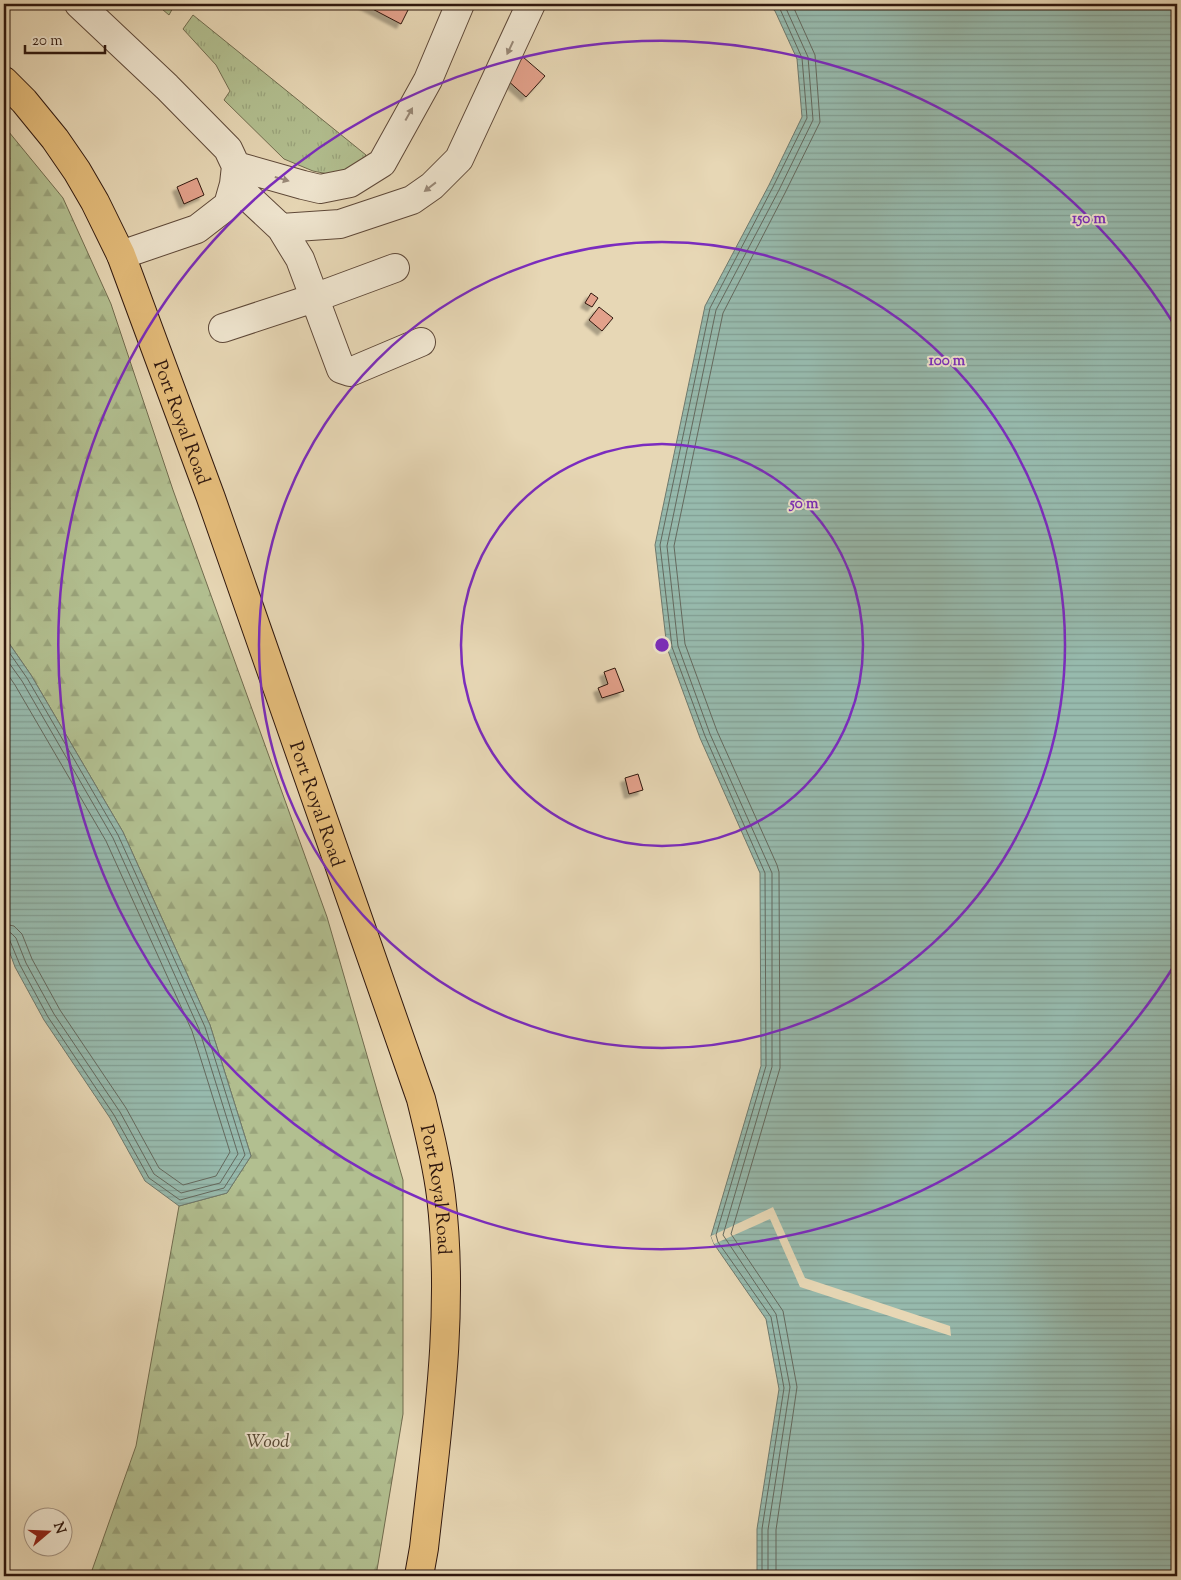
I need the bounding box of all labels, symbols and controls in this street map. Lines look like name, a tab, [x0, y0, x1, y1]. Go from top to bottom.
scale bar	[25, 22, 105, 54]
text: 20 m	[32, 31, 63, 52]
one-way arrow	[506, 41, 514, 55]
one-way arrow	[405, 107, 413, 122]
one-way arrow	[275, 176, 290, 184]
one-way arrow	[424, 181, 437, 192]
text: 150 m	[1072, 209, 1106, 230]
text: 100 m	[929, 351, 966, 372]
street label: Port Royal Road	[145, 356, 216, 489]
text: 50 m	[789, 494, 819, 515]
centre of rings	[653, 636, 671, 654]
street label: Port Royal Road	[281, 738, 350, 871]
street label: Port Royal Road	[412, 1122, 457, 1256]
park label: Wood	[246, 1429, 290, 1456]
north arrow	[22, 1508, 72, 1558]
text: N	[47, 1520, 70, 1537]

